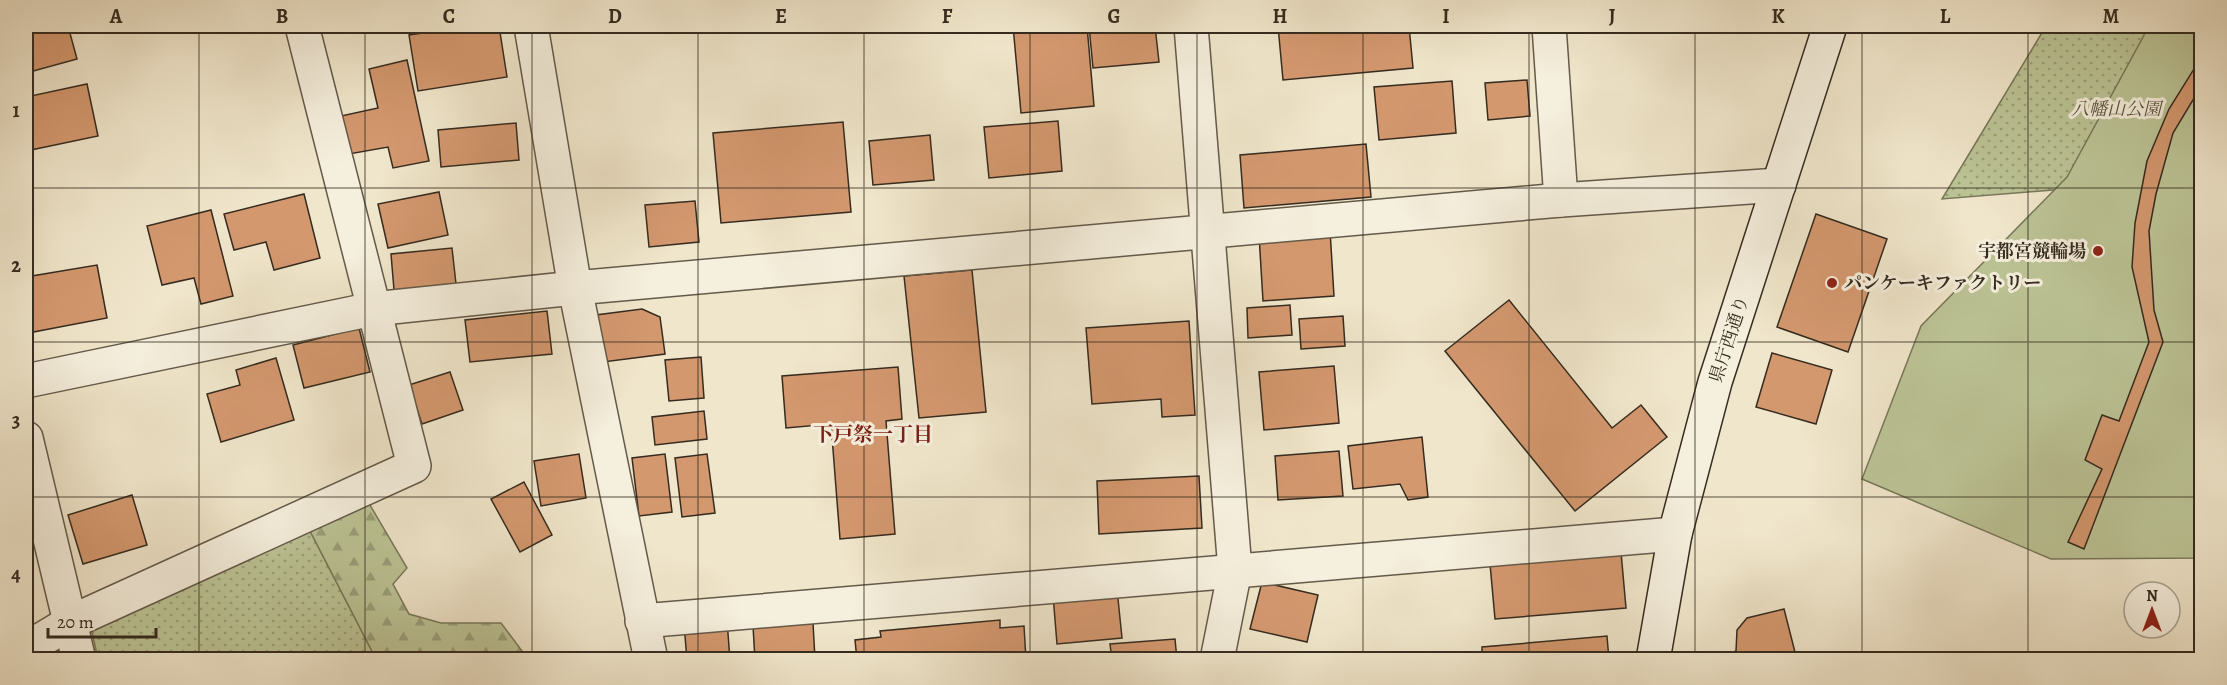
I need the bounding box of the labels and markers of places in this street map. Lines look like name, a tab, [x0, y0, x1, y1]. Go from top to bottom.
place label: 宇都宮競輪場	[1978, 239, 2086, 263]
marker: 宇都宮競輪場	[2091, 244, 2105, 258]
place label: パンケーキファクトリー	[1844, 271, 2041, 295]
marker: パンケーキファクトリー	[1825, 276, 1839, 290]

